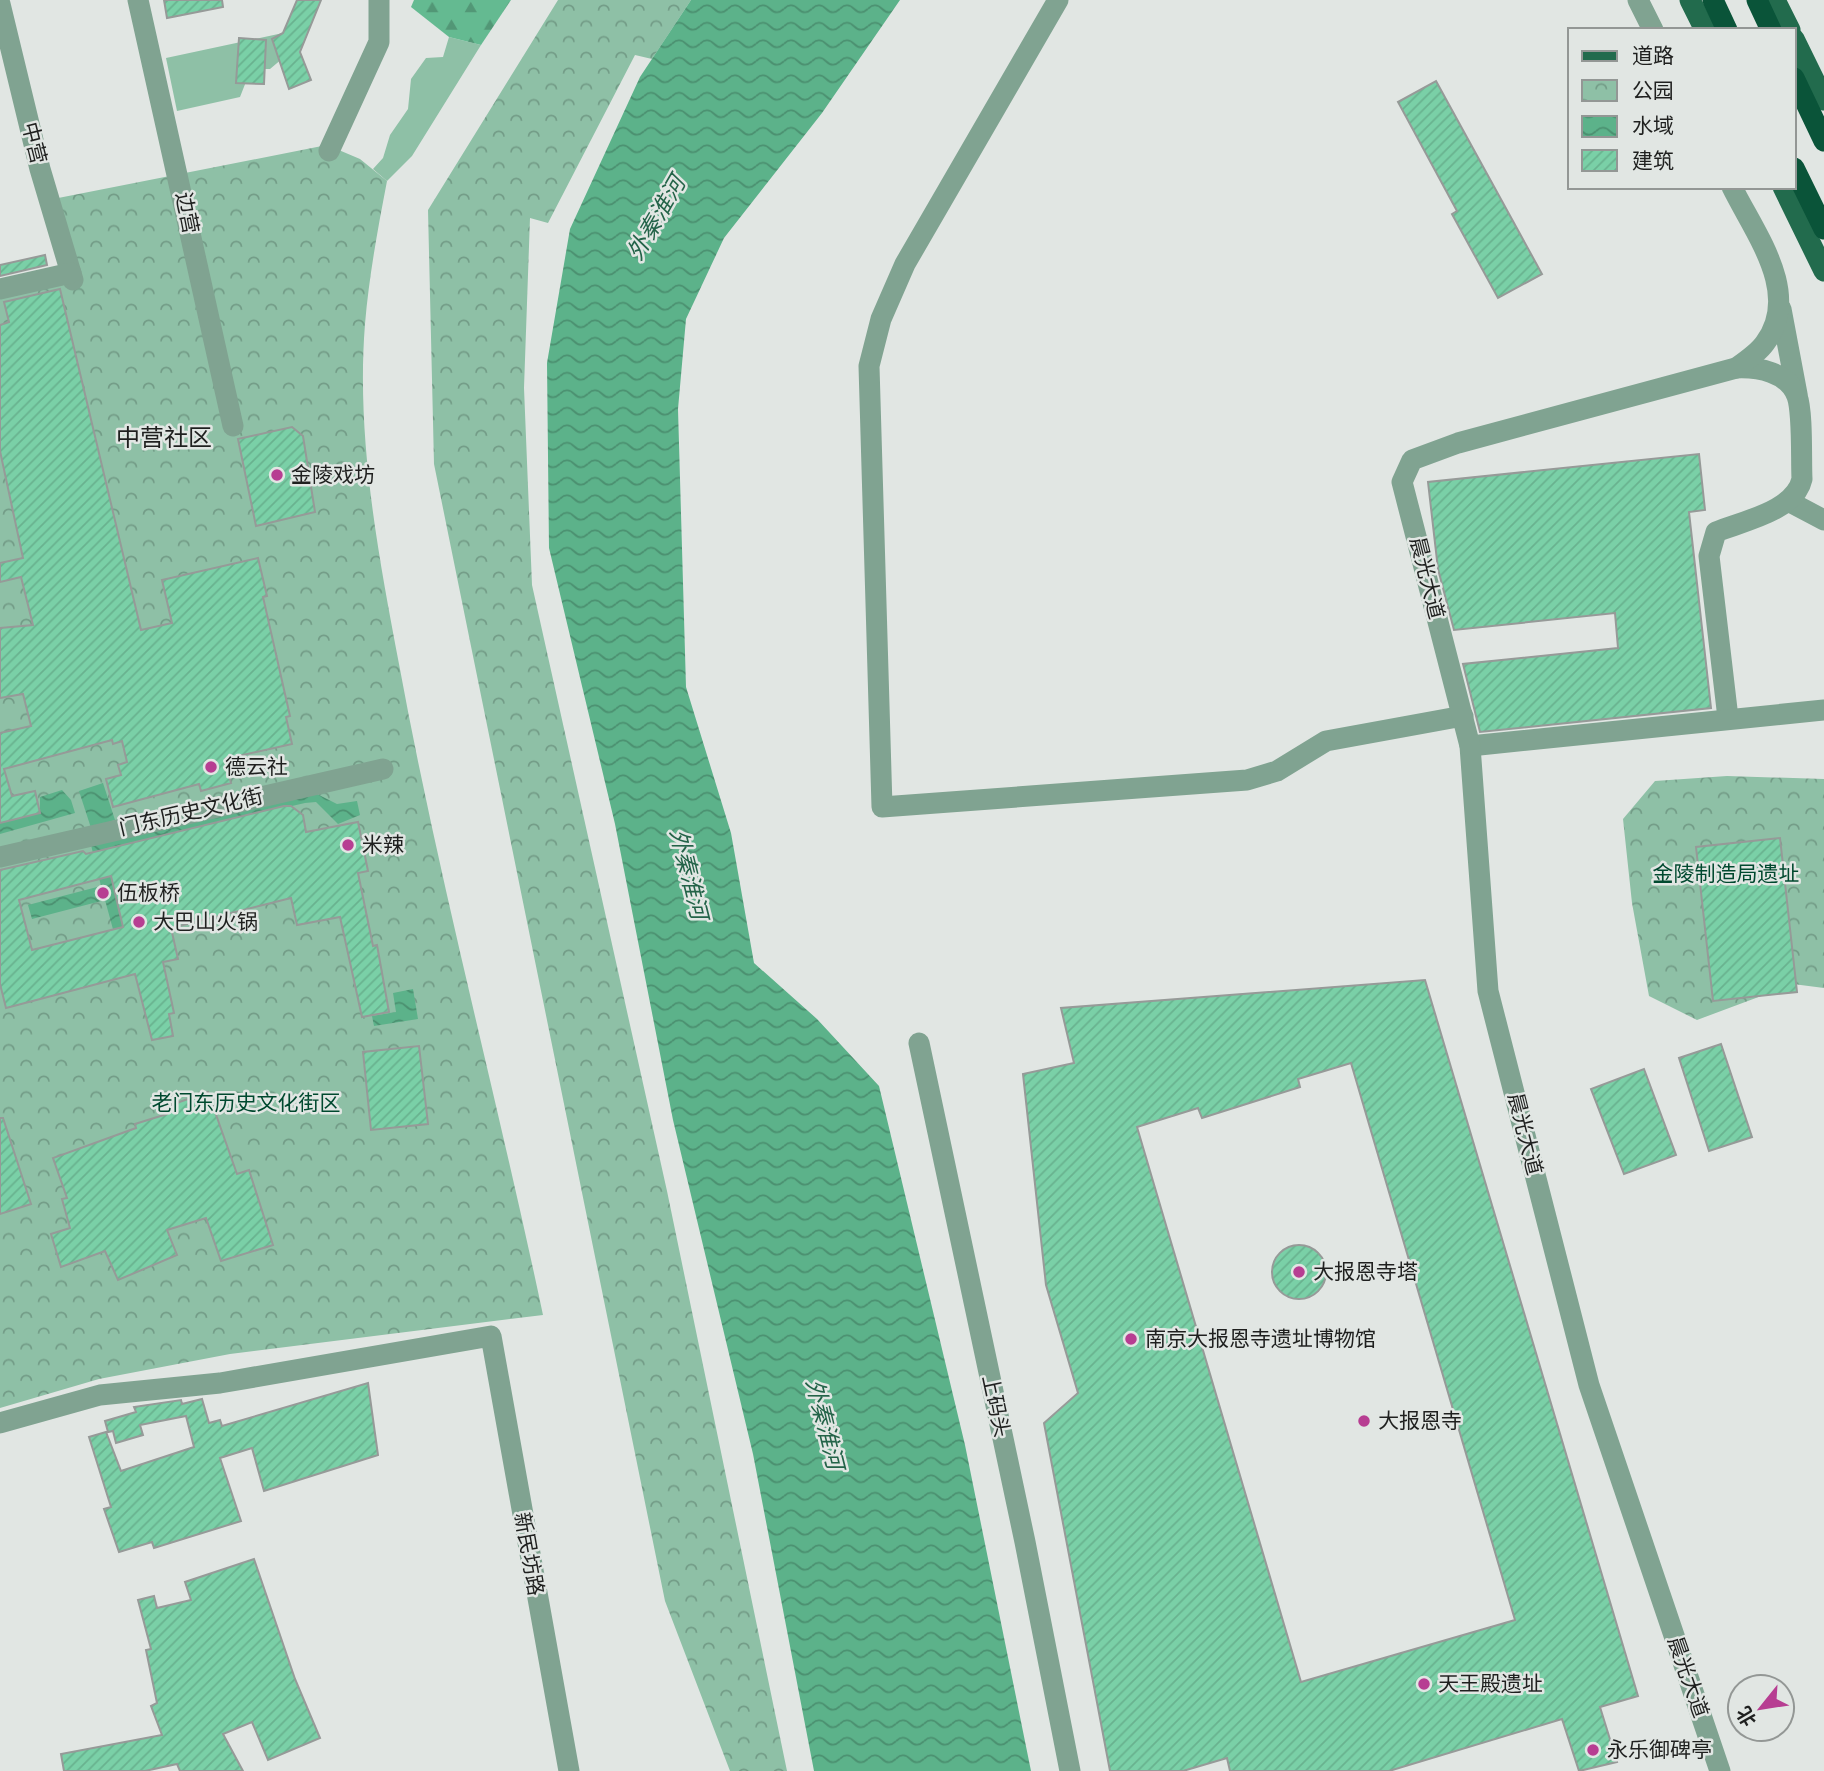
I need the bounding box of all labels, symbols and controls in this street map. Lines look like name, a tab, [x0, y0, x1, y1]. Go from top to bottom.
legend	[1568, 28, 1796, 189]
text: 道路	[1632, 44, 1674, 67]
text: 公园	[1632, 79, 1674, 102]
text: 水域	[1632, 114, 1674, 137]
street label: 中营	[18, 120, 51, 166]
text: 建筑	[1632, 149, 1674, 172]
water label: 外秦淮河	[622, 168, 692, 264]
street label: 边营	[172, 190, 203, 236]
district label: 中营社区	[116, 424, 212, 451]
place label: 金陵戏坊	[291, 463, 375, 486]
marker: 金陵戏坊	[269, 467, 285, 483]
street label: 晨光大道	[1406, 534, 1449, 621]
place label: 德云社	[225, 755, 288, 778]
marker: 德云社	[203, 759, 219, 775]
street label: 门东历史文化街	[117, 784, 265, 839]
water label: 外秦淮河	[665, 826, 714, 926]
place label: 米辣	[362, 833, 404, 856]
marker: 米辣	[340, 837, 356, 853]
park label: 金陵制造局遗址	[1653, 862, 1800, 885]
place label: 伍板桥	[117, 881, 180, 904]
marker: 伍板桥	[95, 885, 111, 901]
place label: 大巴山火锅	[153, 910, 258, 933]
marker: 大巴山火锅	[131, 914, 147, 930]
street label: 晨光大道	[1504, 1090, 1547, 1177]
park label: 老门东历史文化街区	[152, 1091, 341, 1114]
place label: 大报恩寺塔	[1313, 1260, 1418, 1283]
marker: 大报恩寺塔	[1291, 1264, 1307, 1280]
place label: 南京大报恩寺遗址博物馆	[1145, 1327, 1376, 1350]
marker: 南京大报恩寺遗址博物馆	[1123, 1331, 1139, 1347]
street label: 上码头	[979, 1373, 1014, 1439]
water label: 外秦淮河	[801, 1376, 850, 1476]
place label: 大报恩寺	[1378, 1409, 1462, 1432]
marker: 大报恩寺	[1356, 1413, 1372, 1429]
street label: 新民坊路	[511, 1511, 548, 1597]
street label: 晨光大道	[1664, 1633, 1713, 1720]
place label: 天王殿遗址	[1438, 1672, 1543, 1695]
north arrow	[1726, 1673, 1796, 1743]
marker: 天王殿遗址	[1416, 1676, 1432, 1692]
text: 北	[1733, 1703, 1761, 1730]
place label: 永乐御碑亭	[1607, 1738, 1712, 1761]
marker: 永乐御碑亭	[1585, 1742, 1601, 1758]

